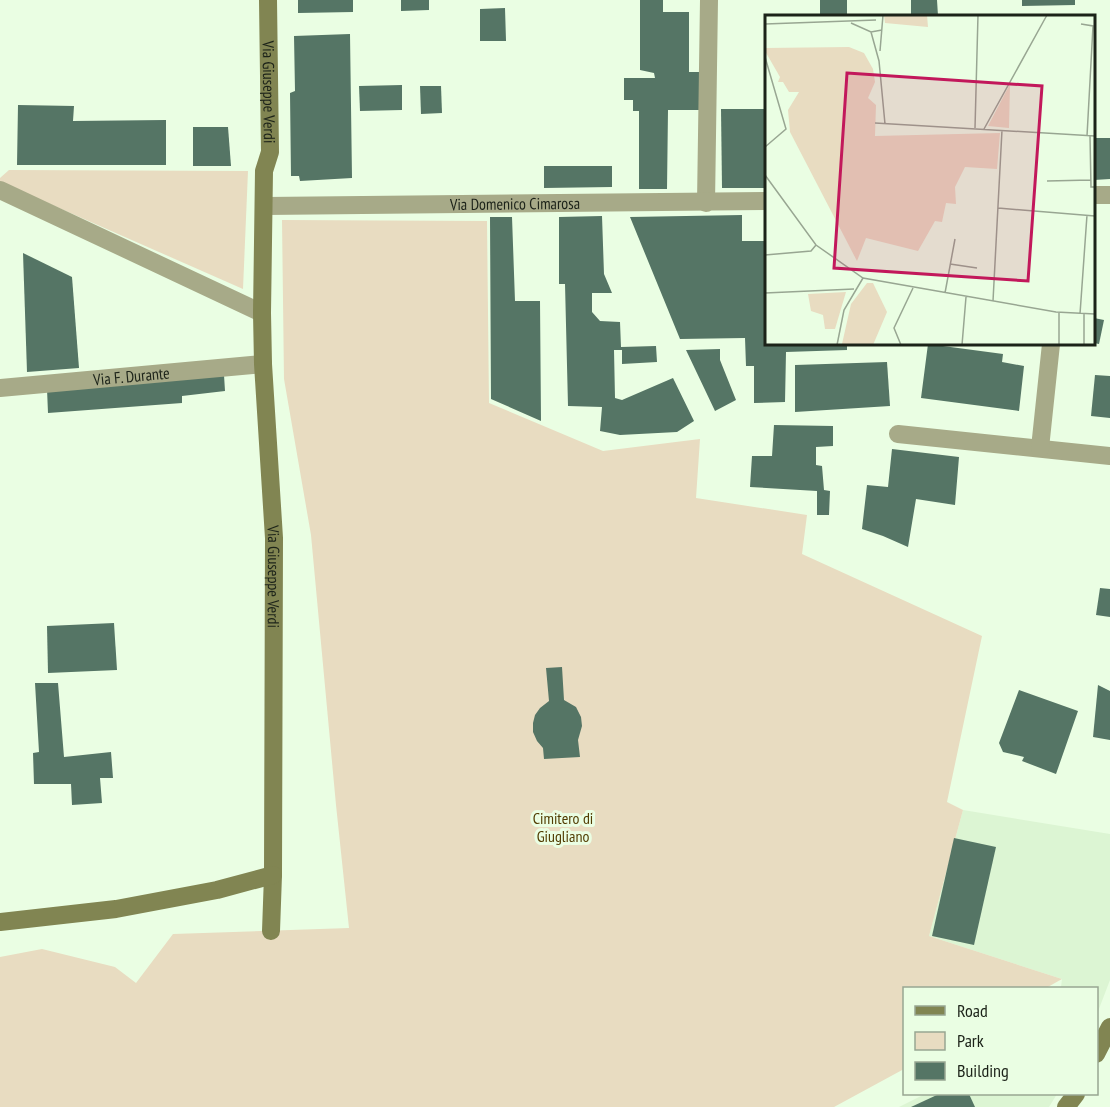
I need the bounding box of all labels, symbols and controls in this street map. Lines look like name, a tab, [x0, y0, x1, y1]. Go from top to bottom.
inset map	[765, 15, 1095, 345]
street label: Via Giuseppe Verdi	[259, 40, 280, 143]
street label: Via Domenico Cimarosa	[449, 193, 580, 214]
street label: Via F. Durante	[91, 363, 171, 390]
street label: Via Giuseppe Verdi	[263, 524, 284, 628]
park label: Cimitero di Giugliano	[533, 808, 593, 846]
legend	[903, 987, 1098, 1095]
text: Road	[957, 999, 988, 1022]
text: Park	[957, 1029, 984, 1052]
text: Building	[957, 1059, 1009, 1082]

